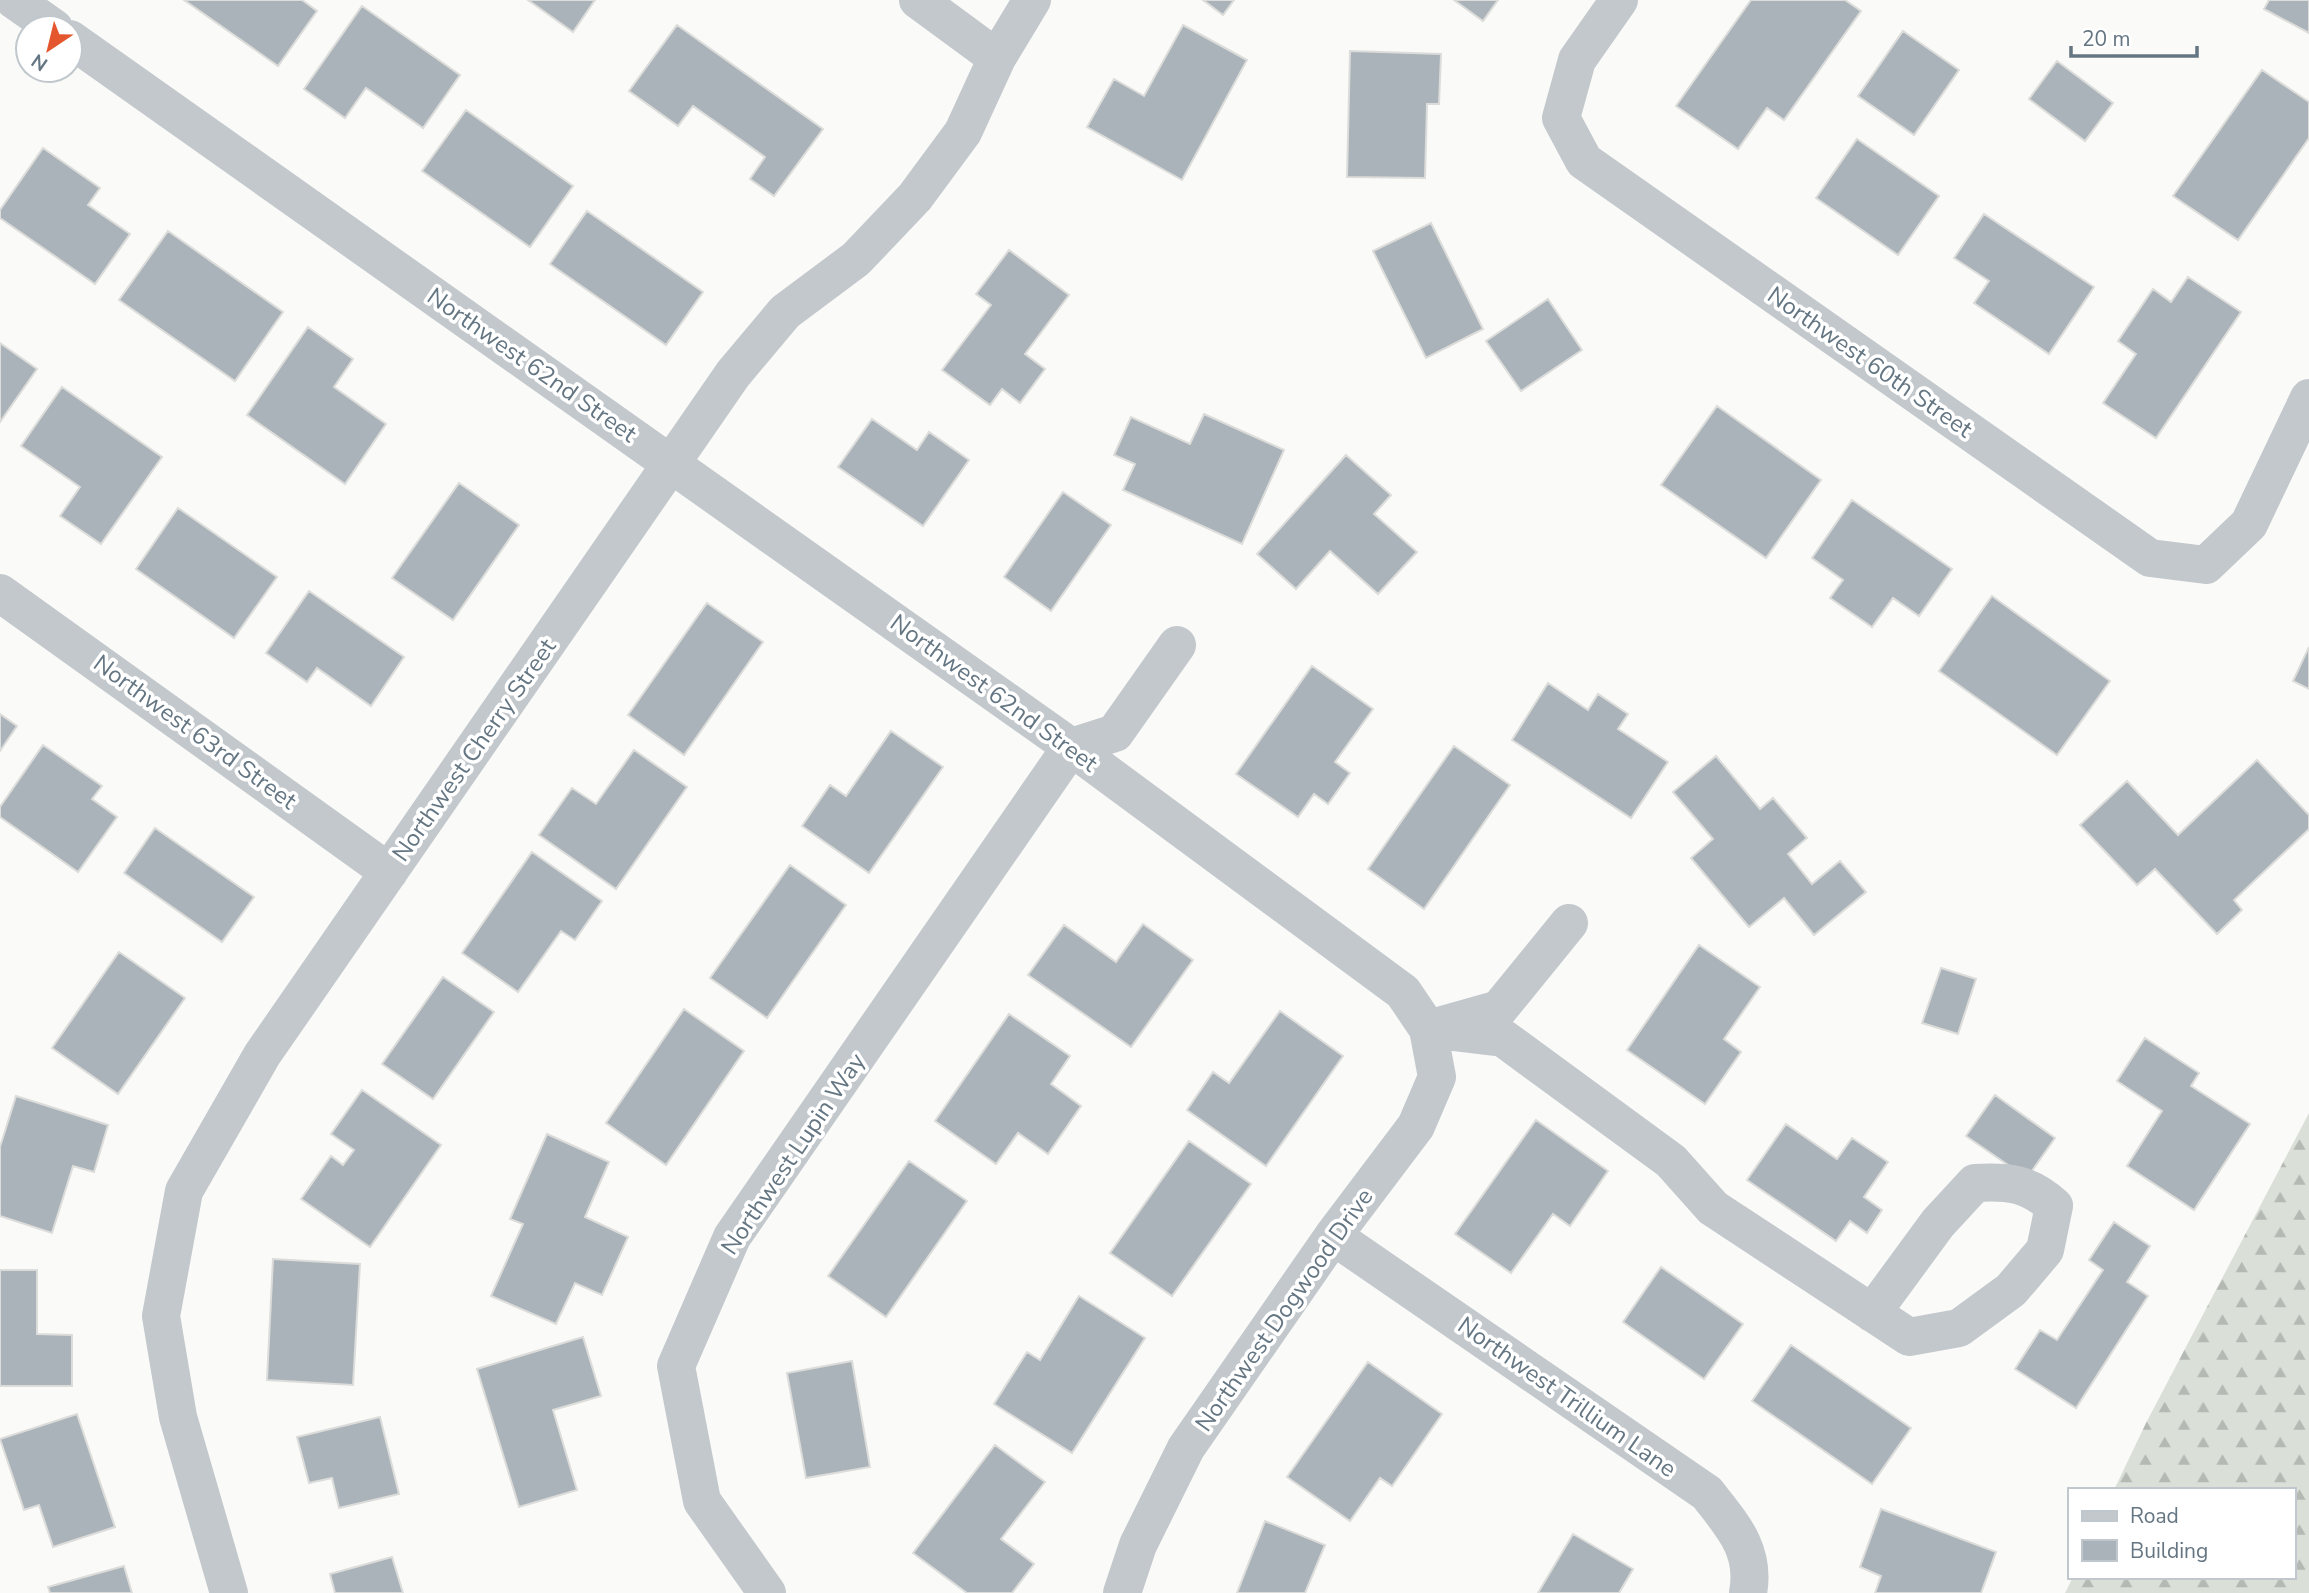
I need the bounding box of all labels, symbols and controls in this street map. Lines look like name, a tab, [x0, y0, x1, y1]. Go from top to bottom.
north arrow	[14, 14, 84, 84]
scale bar	[2071, 14, 2197, 58]
text: 20 m	[2082, 25, 2131, 53]
text: N	[27, 47, 53, 77]
street label: Northwest 60th Street	[1761, 279, 1979, 445]
street label: Northwest 62nd Street	[421, 280, 644, 450]
street label: Northwest 62nd Street	[884, 607, 1105, 779]
street label: Northwest Cherry Street	[385, 632, 564, 868]
street label: Northwest 63rd Street	[87, 647, 304, 817]
street label: Northwest Lupin Way	[714, 1046, 873, 1261]
street label: Northwest Dogwood Drive	[1188, 1182, 1380, 1438]
street label: Northwest Trillium Lane	[1451, 1309, 1683, 1485]
legend	[2068, 1488, 2295, 1579]
text: Road	[2130, 1502, 2179, 1530]
text: Building	[2130, 1537, 2208, 1565]

